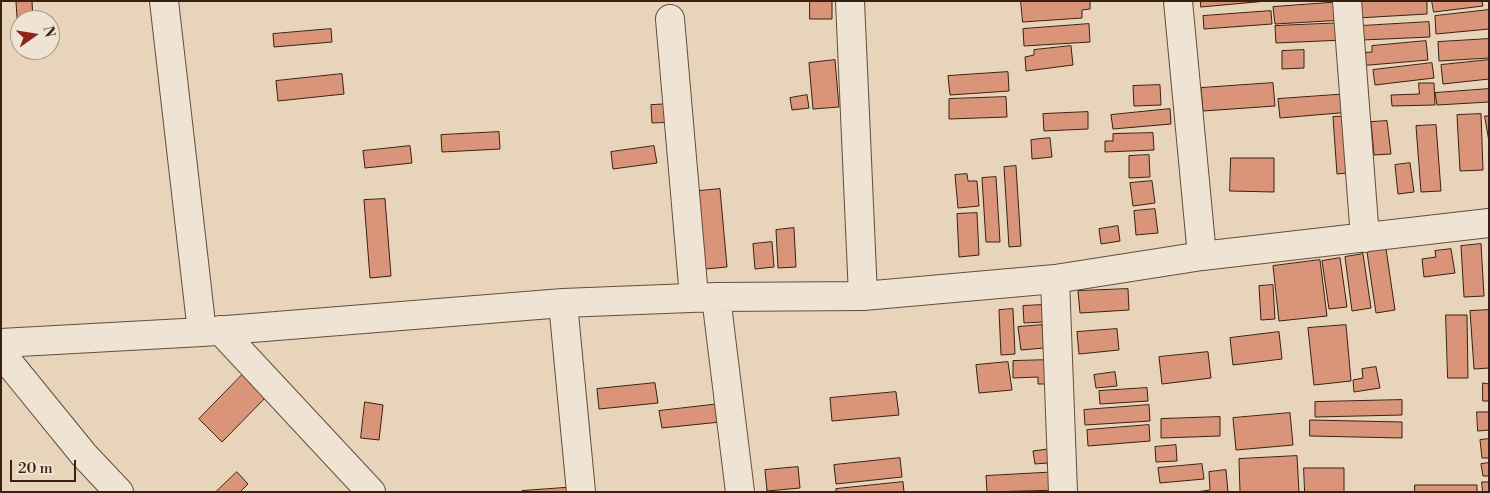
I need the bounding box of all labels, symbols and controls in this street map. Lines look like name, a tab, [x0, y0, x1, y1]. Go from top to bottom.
north arrow	[10, 10, 60, 60]
text: N	[39, 24, 59, 39]
scale bar	[12, 450, 79, 482]
text: 20 m	[18, 459, 53, 478]

